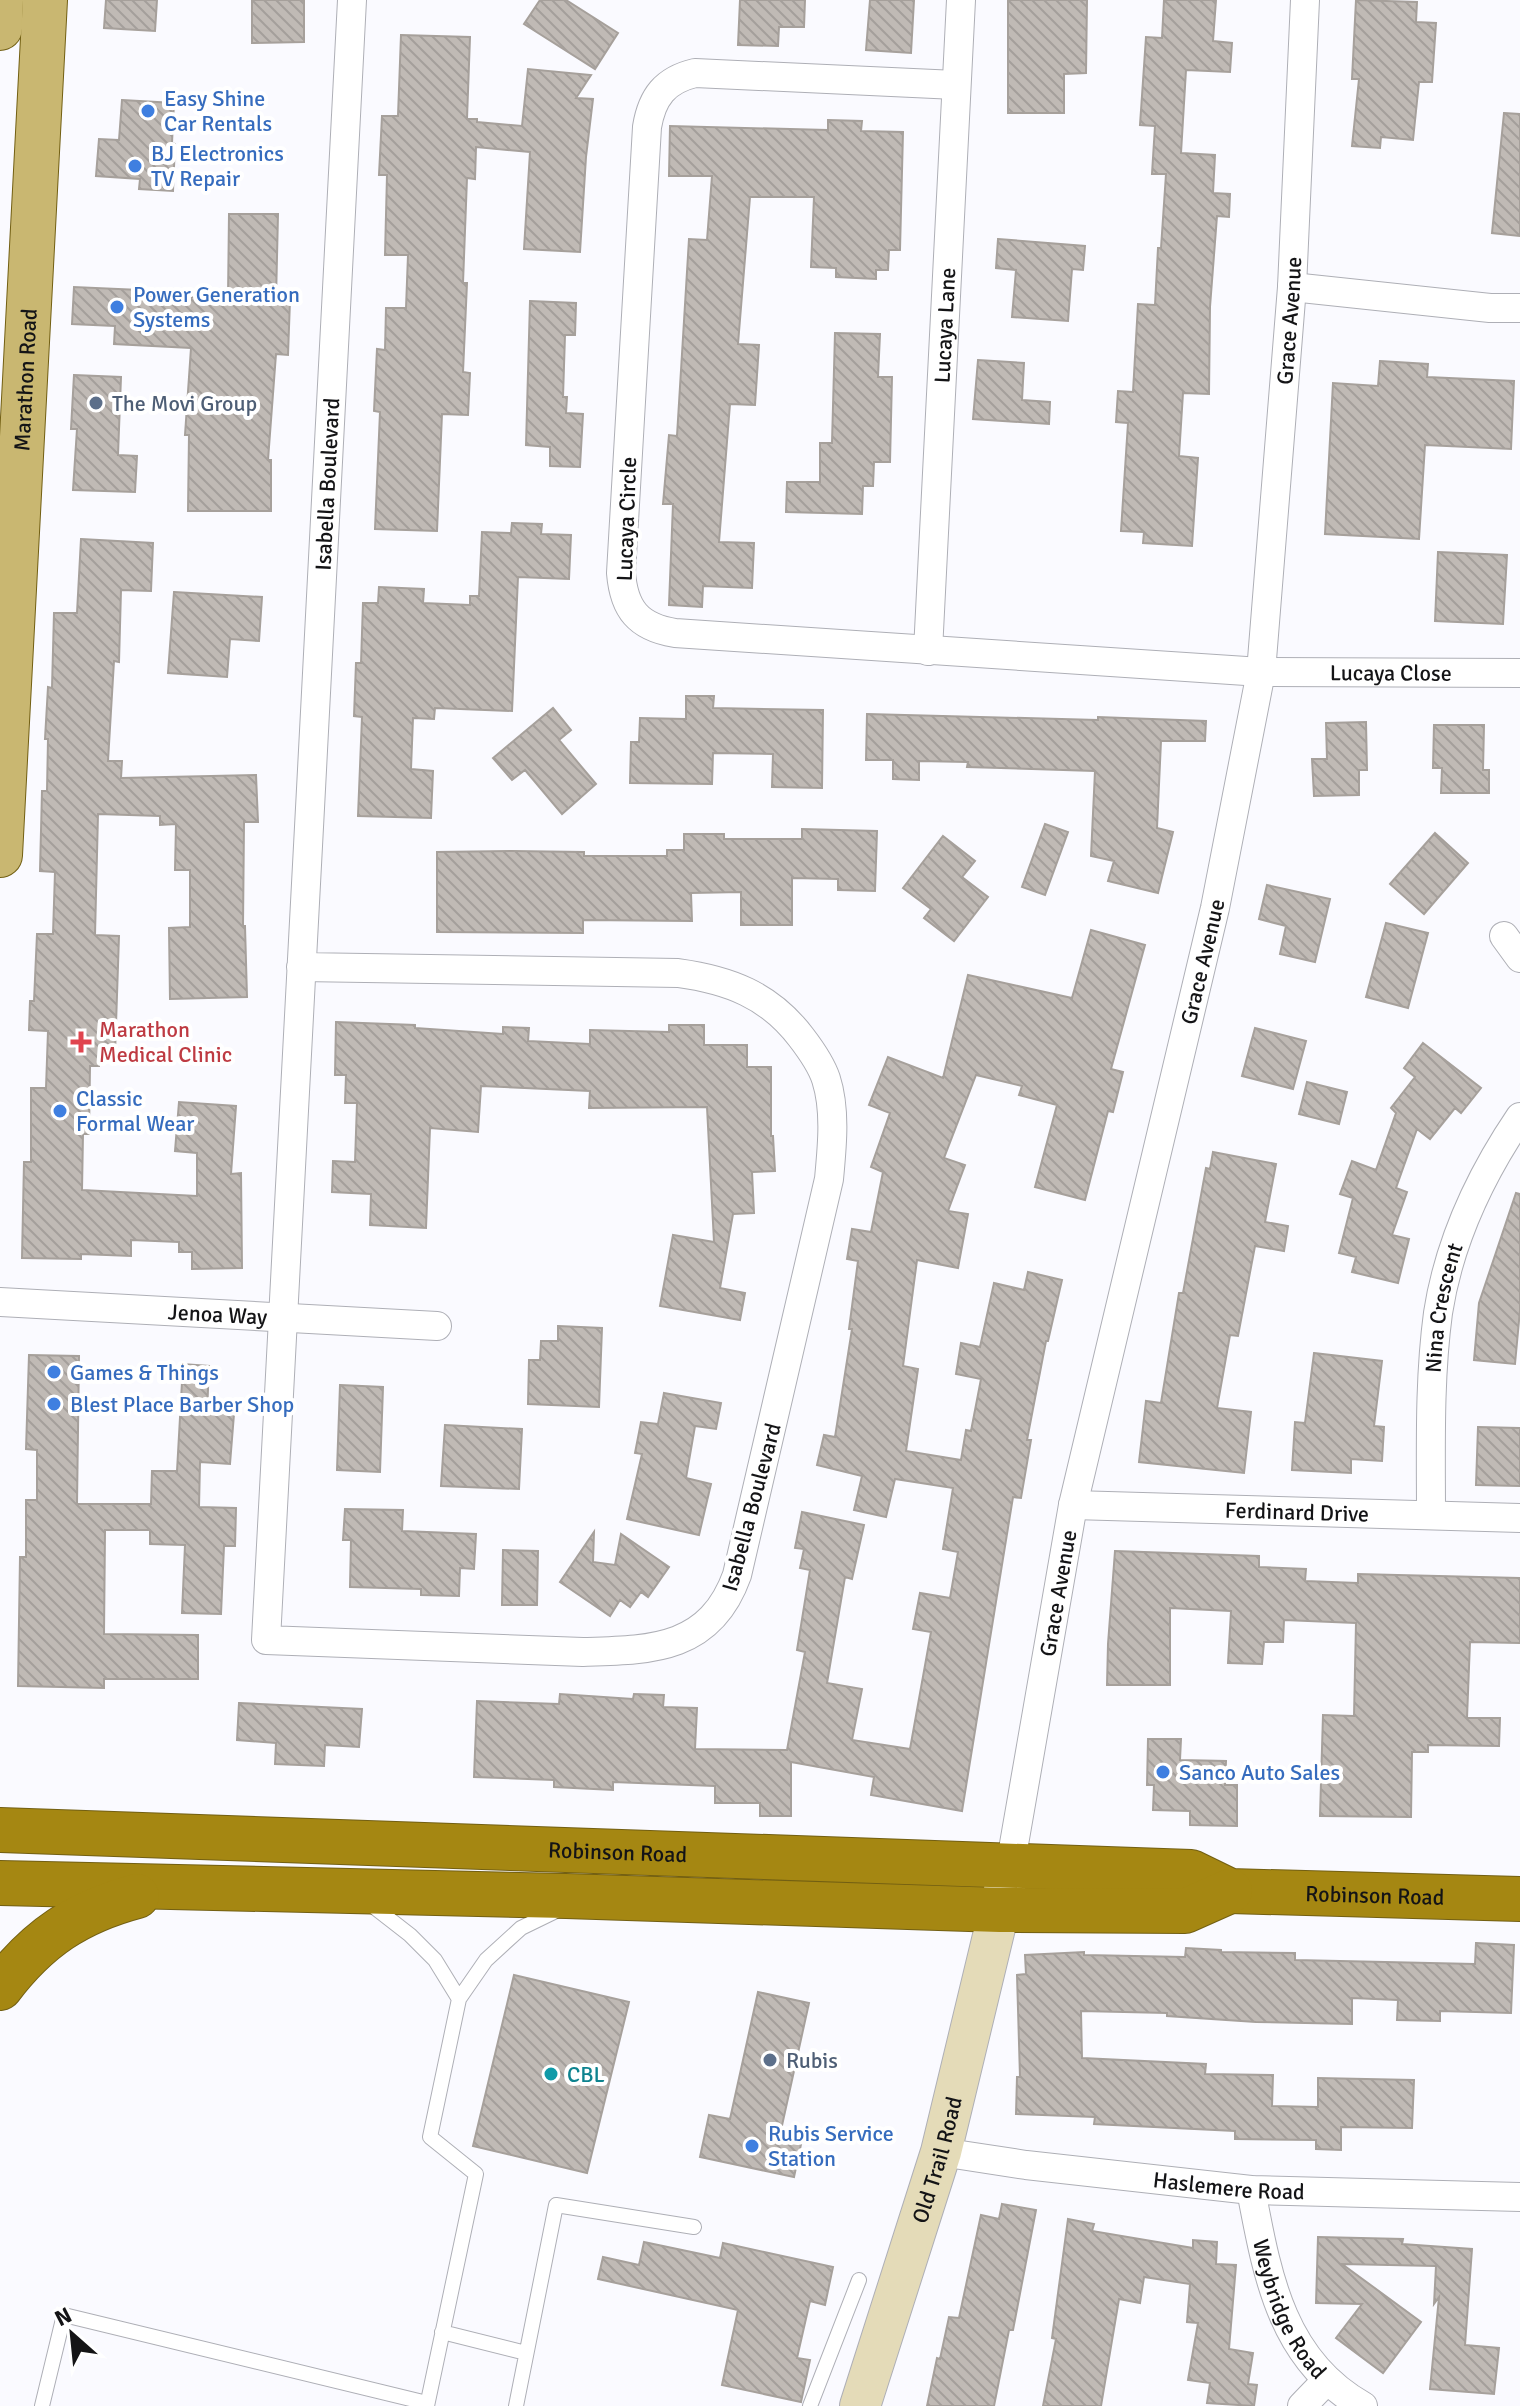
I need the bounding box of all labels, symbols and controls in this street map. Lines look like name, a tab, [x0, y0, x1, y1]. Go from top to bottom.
place label: Easy Shine Car Rentals	[164, 85, 272, 137]
marker: Easy Shine Car Rentals	[139, 102, 157, 120]
place label: BJ Electronics TV Repair	[151, 140, 284, 192]
marker: BJ Electronics TV Repair	[126, 157, 144, 175]
street label: Grace Avenue	[1271, 256, 1307, 386]
street label: Lucaya Lane	[929, 267, 961, 384]
place label: Power Generation Systems	[133, 281, 300, 333]
marker: Power Generation Systems	[108, 298, 126, 316]
street label: Marathon Road	[8, 308, 43, 452]
place label: The Movi Group	[112, 390, 257, 417]
marker: The Movi Group	[87, 394, 105, 412]
street label: Isabella Boulevard	[309, 397, 345, 571]
street label: Lucaya Circle	[611, 456, 642, 582]
street label: Lucaya Close	[1330, 659, 1452, 687]
street label: Grace Avenue	[1175, 897, 1230, 1027]
place label: Marathon Medical Clinic	[99, 1016, 232, 1068]
marker: Marathon Medical Clinic	[70, 1031, 92, 1053]
place label: Classic Formal Wear	[76, 1085, 194, 1137]
marker: Classic Formal Wear	[51, 1102, 69, 1120]
street label: Nina Crescent	[1420, 1239, 1469, 1374]
street label: Jenoa Way	[167, 1298, 269, 1331]
place label: Games & Things	[70, 1359, 219, 1386]
marker: Games & Things	[45, 1363, 63, 1381]
place label: Blest Place Barber Shop	[70, 1391, 294, 1418]
marker: Blest Place Barber Shop	[45, 1395, 63, 1413]
street label: Isabella Boulevard	[716, 1420, 787, 1594]
street label: Ferdinard Drive	[1224, 1496, 1369, 1528]
street label: Grace Avenue	[1034, 1528, 1082, 1659]
place label: Sanco Auto Sales	[1179, 1759, 1340, 1786]
marker: Sanco Auto Sales	[1154, 1763, 1172, 1781]
street label: Robinson Road	[548, 1836, 688, 1868]
street label: Robinson Road	[1305, 1880, 1445, 1911]
place label: Rubis	[786, 2047, 838, 2074]
marker: Rubis	[761, 2051, 779, 2069]
place label: CBL	[567, 2061, 605, 2088]
marker: CBL	[542, 2065, 560, 2083]
street label: Old Trail Road	[906, 2094, 968, 2227]
place label: Rubis Service Station	[768, 2120, 894, 2172]
marker: Rubis Service Station	[743, 2137, 761, 2155]
street label: Haslemere Road	[1152, 2166, 1305, 2205]
street label: Weybridge Road	[1247, 2237, 1332, 2385]
north arrow	[32, 2294, 112, 2374]
text: N	[50, 2301, 76, 2332]

